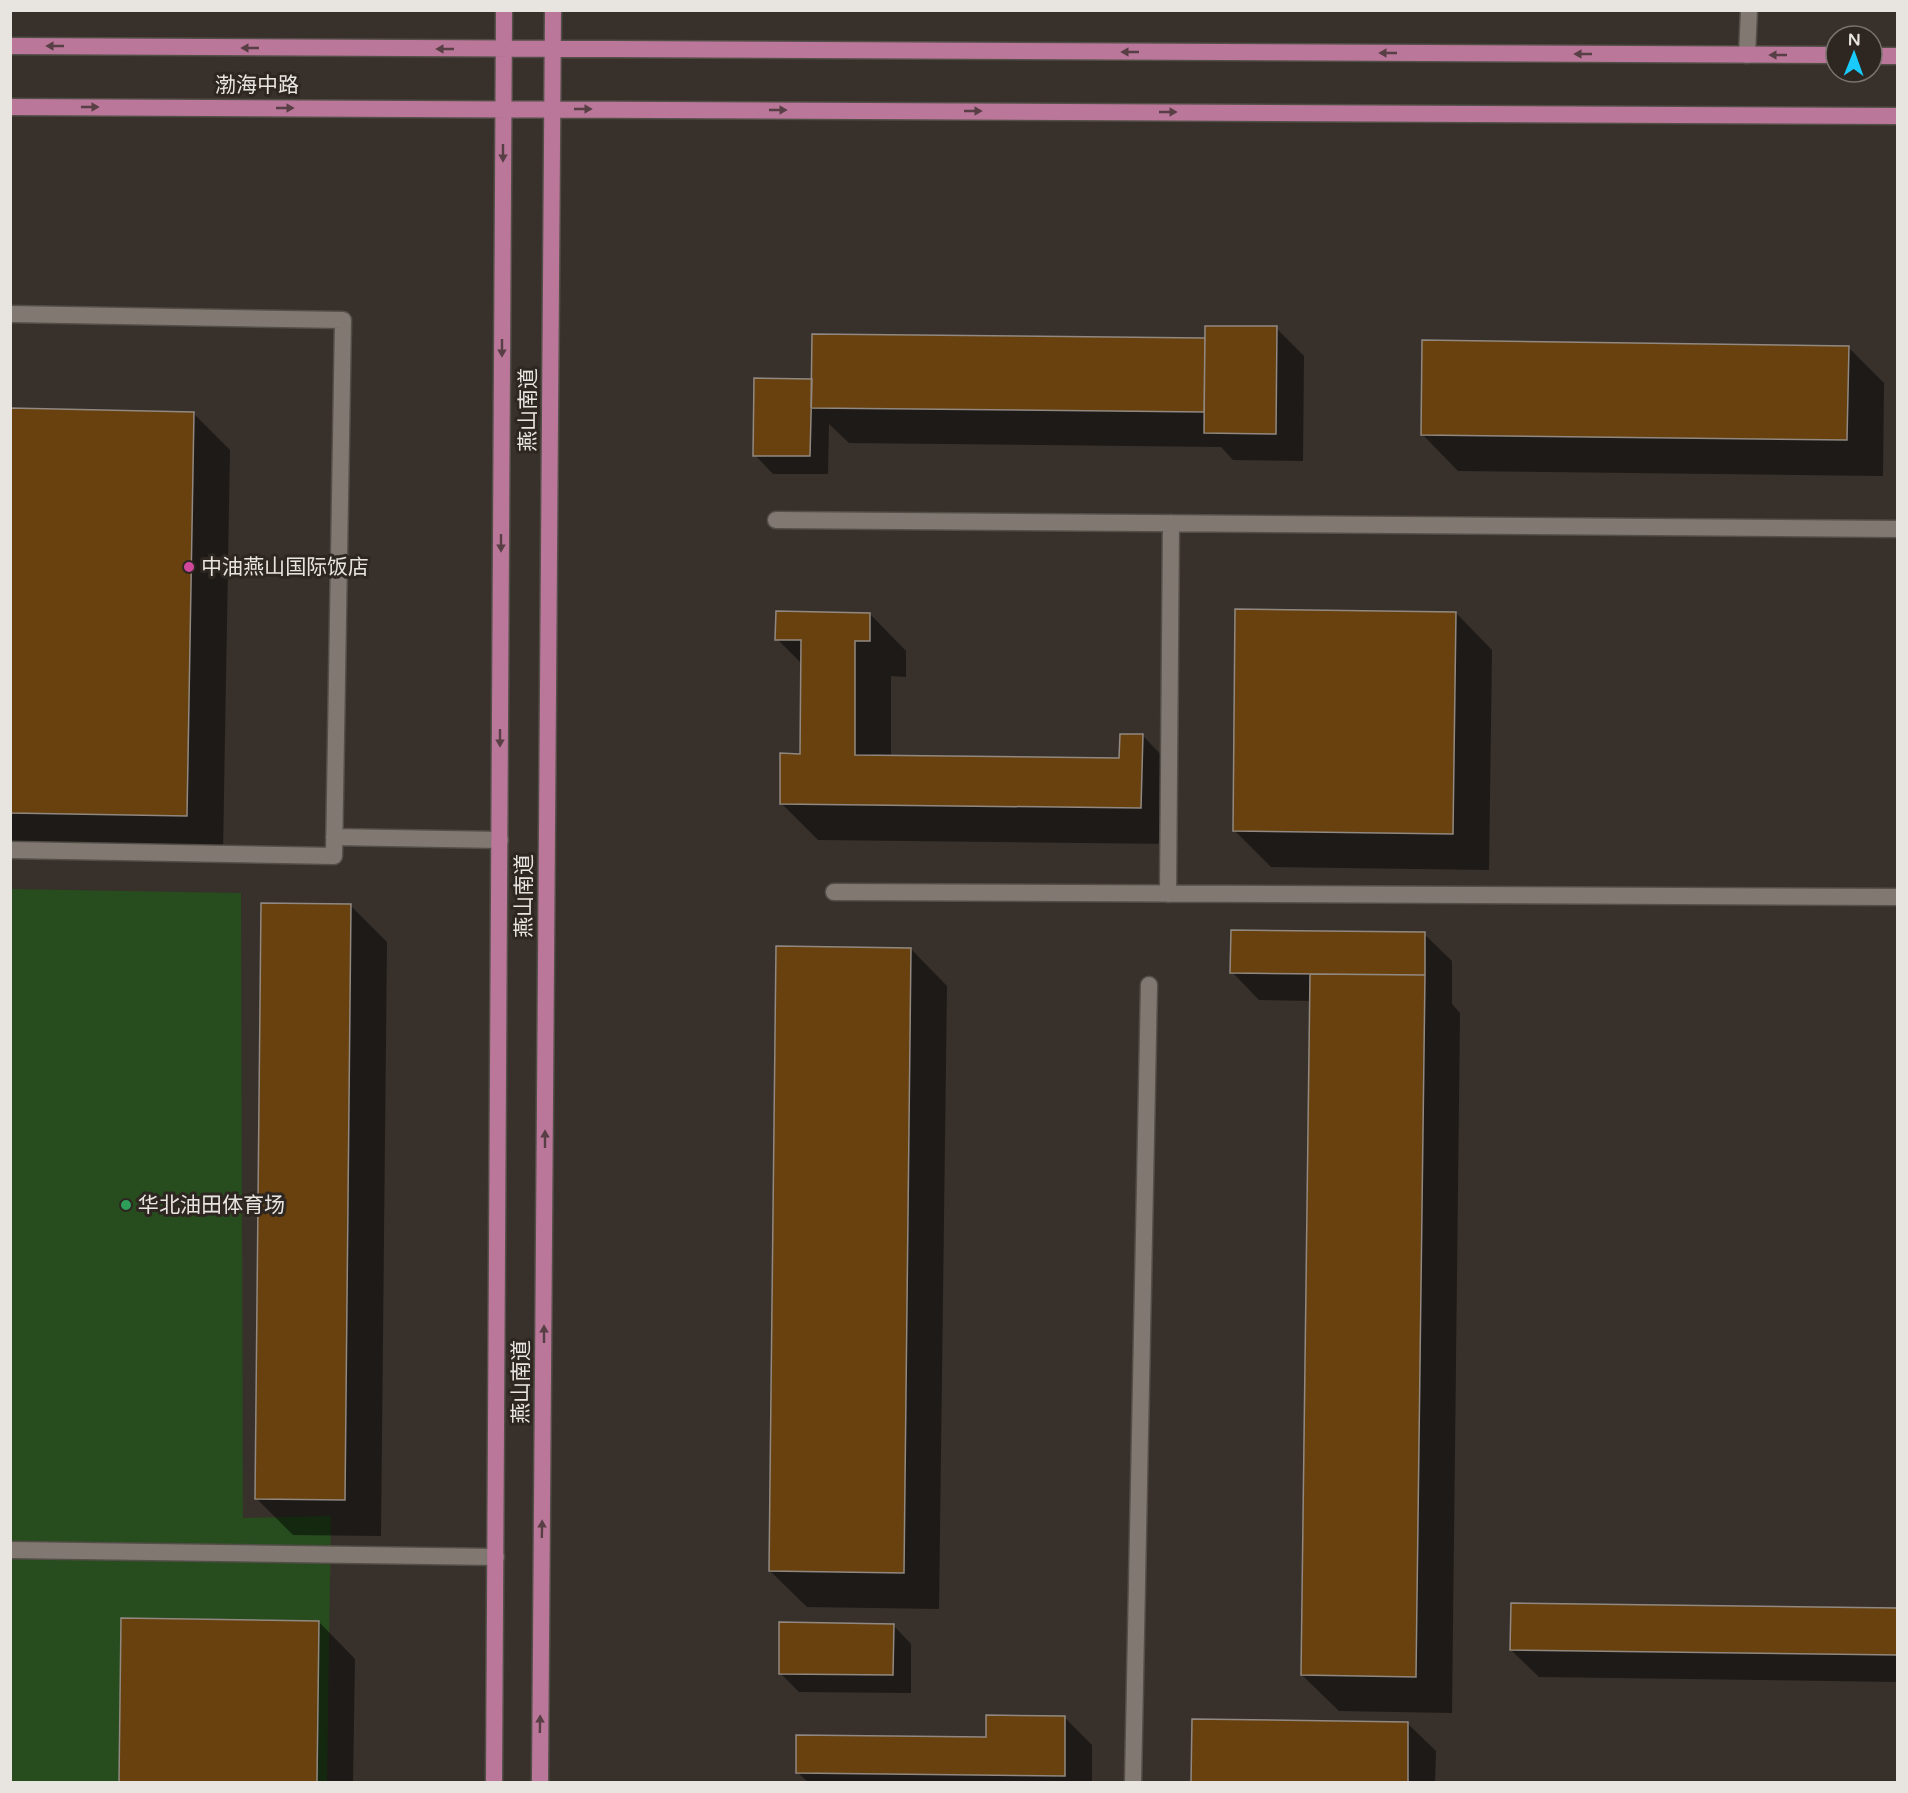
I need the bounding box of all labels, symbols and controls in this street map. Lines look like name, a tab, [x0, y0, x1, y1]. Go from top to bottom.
north arrow	[1824, 24, 1884, 84]
text: N	[1848, 30, 1861, 50]
one-way arrow	[46, 41, 65, 51]
one-way arrow	[241, 43, 260, 53]
one-way arrow	[436, 44, 455, 54]
one-way arrow	[1120, 47, 1139, 57]
one-way arrow	[1378, 48, 1397, 58]
one-way arrow	[1573, 49, 1592, 59]
one-way arrow	[1768, 50, 1787, 60]
street label: 渤海中路	[215, 73, 299, 98]
one-way arrow	[80, 102, 99, 112]
one-way arrow	[275, 103, 294, 113]
one-way arrow	[573, 104, 592, 114]
one-way arrow	[768, 105, 787, 115]
one-way arrow	[963, 106, 982, 116]
one-way arrow	[1158, 107, 1177, 117]
one-way arrow	[498, 143, 508, 162]
one-way arrow	[497, 338, 507, 357]
street label: 燕山南道	[516, 368, 541, 452]
one-way arrow	[496, 533, 506, 552]
place label: 中油燕山国际饭店	[201, 555, 369, 580]
marker: 中油燕山国际饭店	[182, 560, 196, 574]
one-way arrow	[495, 728, 505, 747]
street label: 燕山南道	[512, 854, 537, 938]
one-way arrow	[540, 1130, 550, 1149]
place label: 华北油田体育场	[138, 1193, 285, 1218]
marker: 华北油田体育场	[119, 1198, 133, 1212]
one-way arrow	[539, 1325, 548, 1344]
street label: 燕山南道	[509, 1340, 534, 1424]
one-way arrow	[537, 1520, 547, 1539]
one-way arrow	[535, 1715, 545, 1734]

